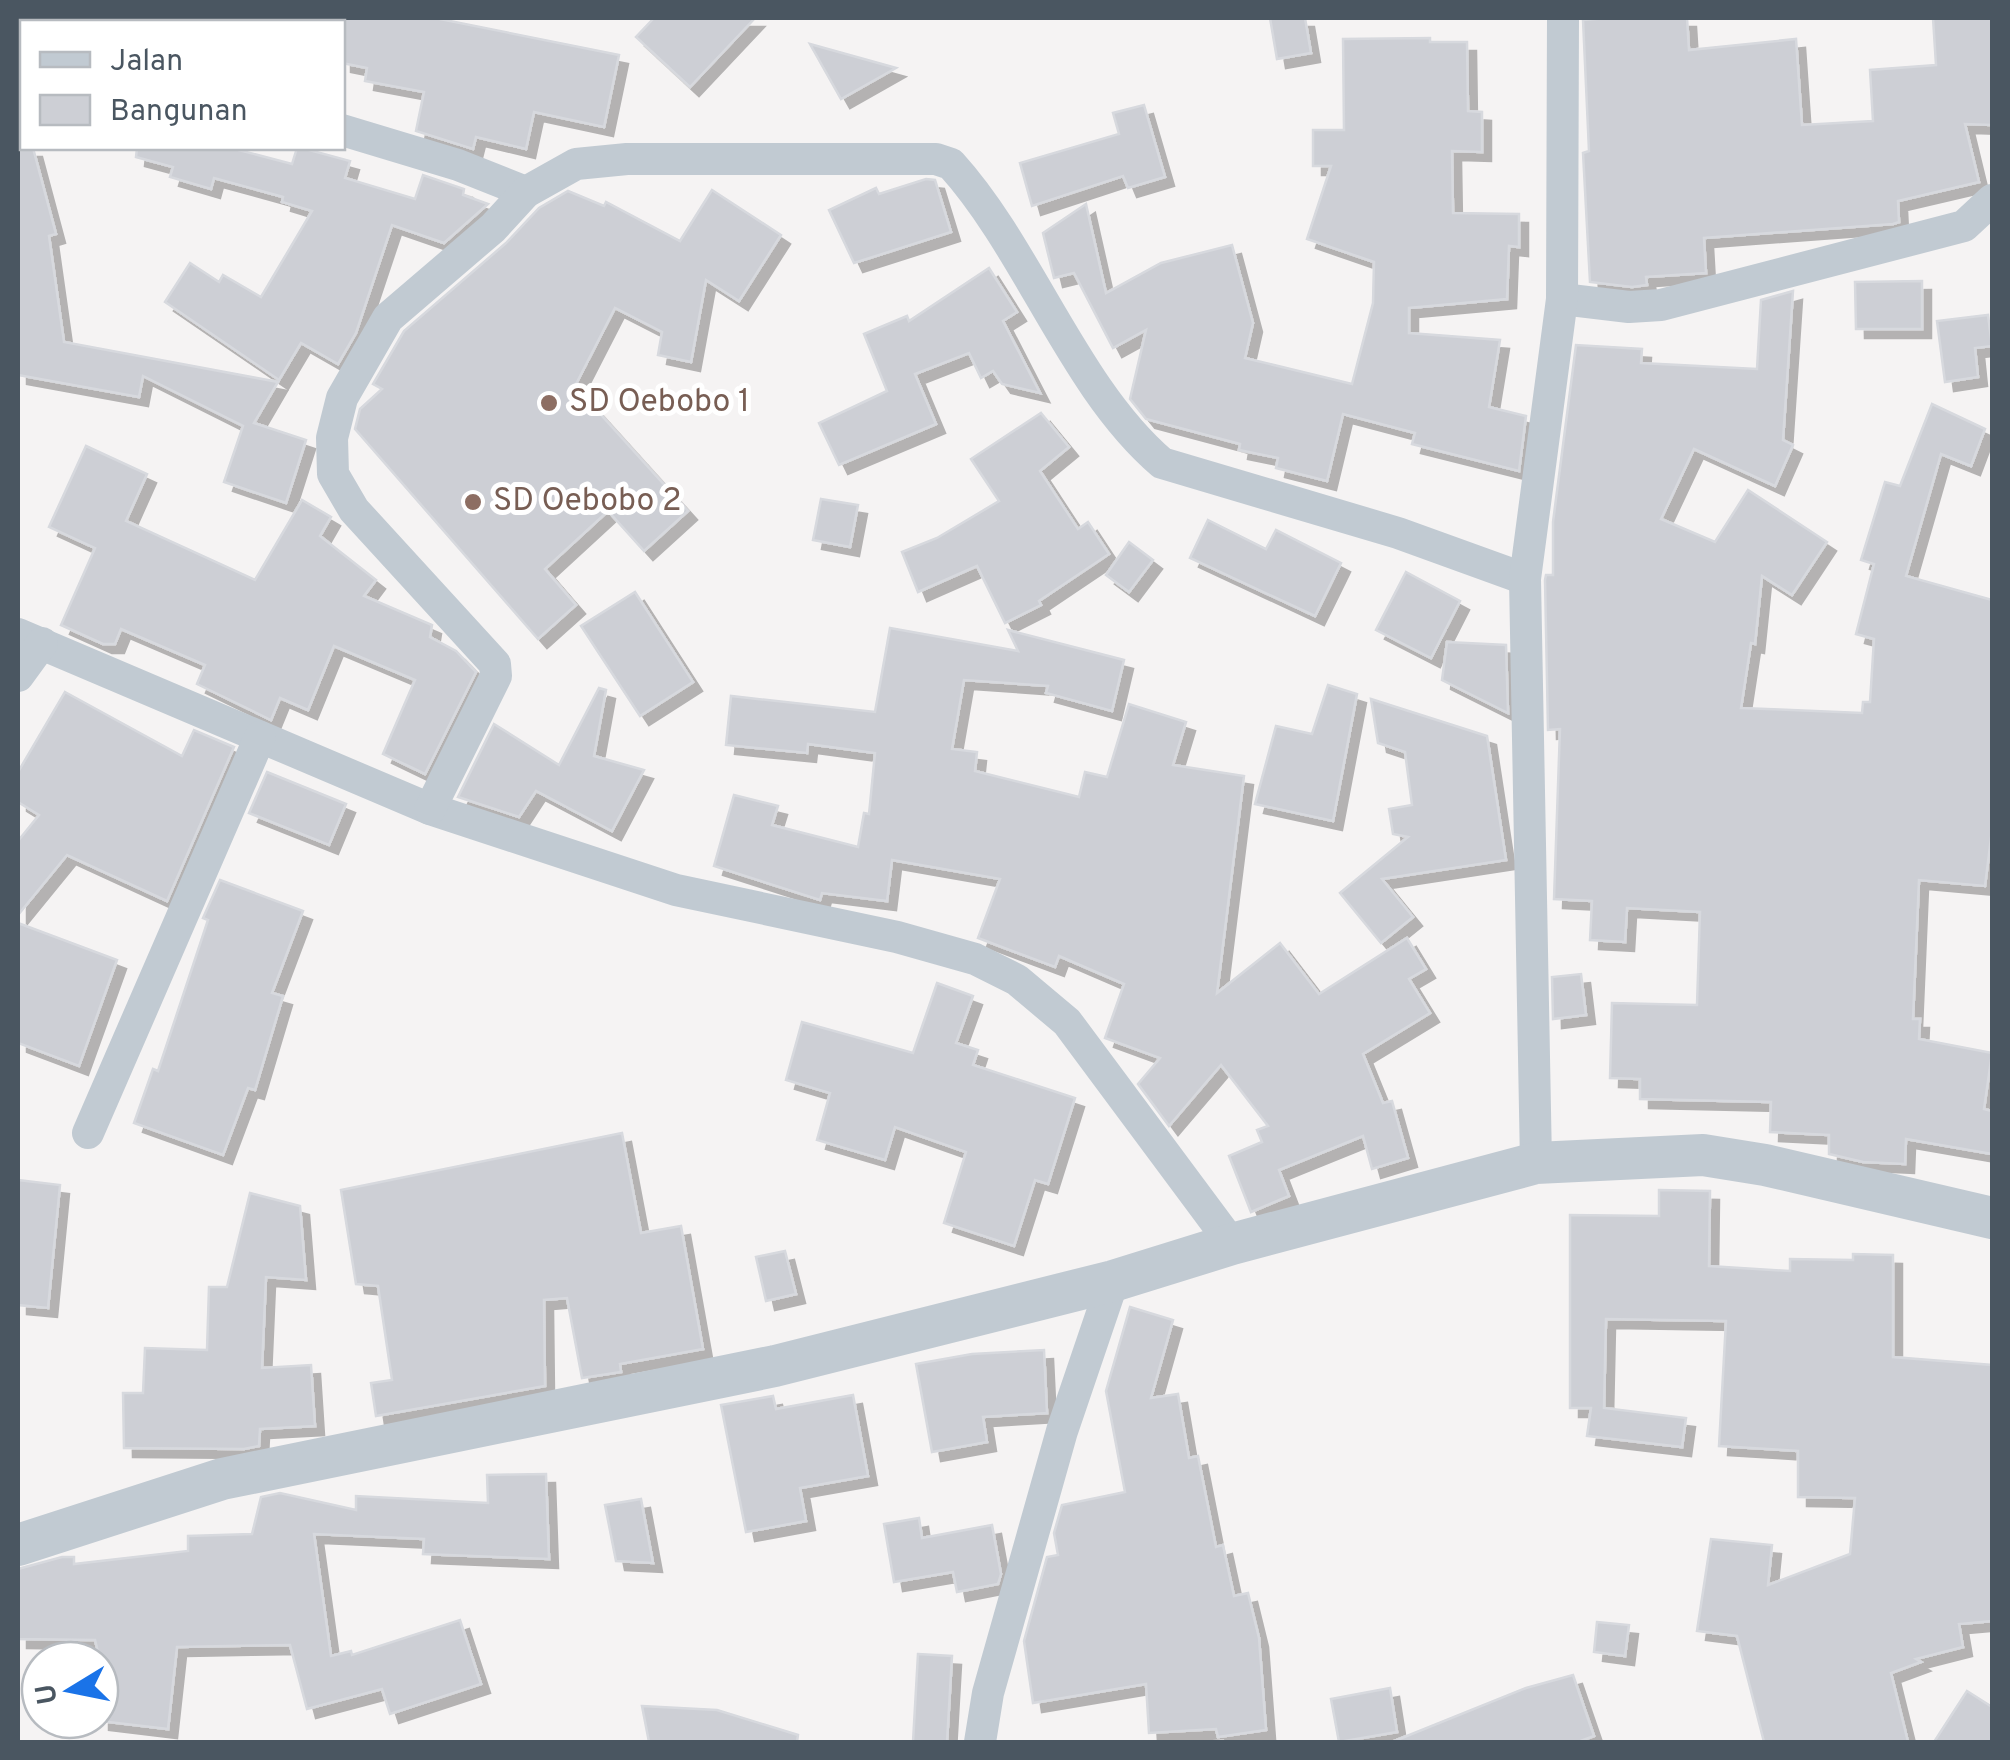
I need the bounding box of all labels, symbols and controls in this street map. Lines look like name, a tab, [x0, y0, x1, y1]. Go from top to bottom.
legend	[20, 20, 345, 150]
text: Jalan	[110, 44, 183, 81]
text: Bangunan	[110, 94, 248, 131]
place label: SD Oebobo 1	[569, 383, 750, 423]
marker: SD Oebobo 1	[538, 392, 560, 414]
place label: SD Oebobo 2	[493, 482, 682, 522]
marker: SD Oebobo 2	[462, 491, 484, 513]
north arrow	[20, 1640, 120, 1740]
text: U	[29, 1681, 68, 1707]

